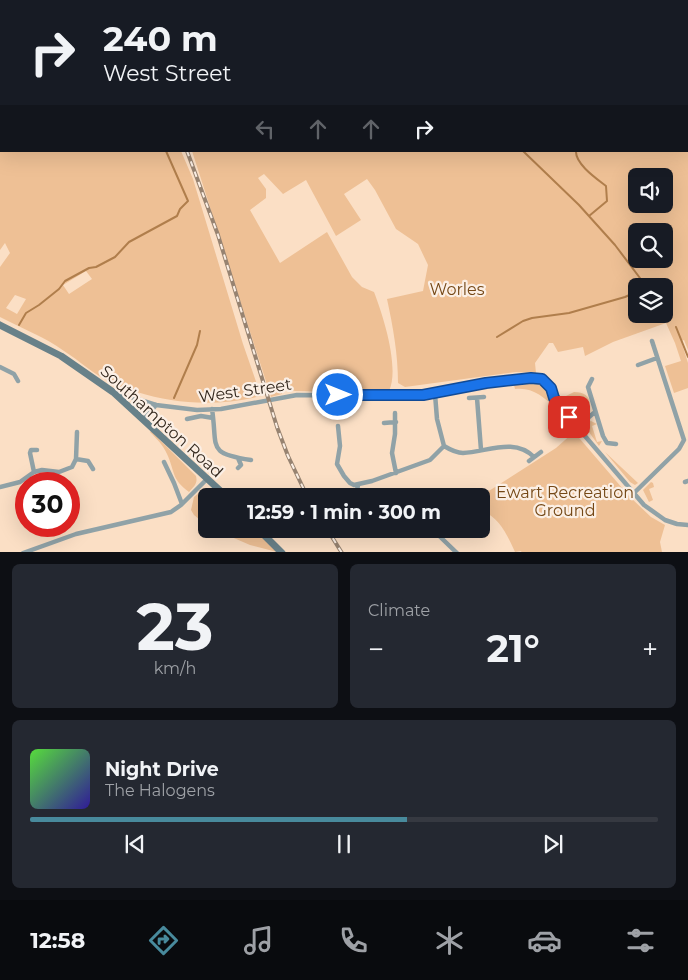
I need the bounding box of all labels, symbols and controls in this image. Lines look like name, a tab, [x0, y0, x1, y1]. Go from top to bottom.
text: 240 m	[103, 17, 218, 60]
icon: right	[20, 20, 85, 85]
text: West Street	[103, 60, 231, 87]
icon: left	[251, 115, 279, 143]
icon: ahead	[304, 115, 332, 143]
icon: ahead	[357, 115, 385, 143]
icon: right	[410, 115, 438, 143]
map controls	[628, 168, 673, 323]
button: sound	[628, 168, 673, 213]
button: search	[628, 223, 673, 268]
button: layers	[628, 278, 673, 323]
park label: Worles	[430, 280, 485, 299]
street label: Southampton Road	[96, 361, 227, 481]
position arrow	[311, 368, 363, 420]
street label: West Street	[197, 375, 293, 406]
pin	[548, 396, 590, 438]
icon: arrive	[555, 403, 583, 431]
speed limit sign: 30	[15, 472, 80, 537]
park label: Ewart Recreation Ground	[496, 483, 634, 520]
text: 12:59 · 1 min · 300 m	[247, 501, 441, 524]
text: 23	[137, 587, 213, 666]
text: Climate	[368, 601, 430, 620]
text: 21°	[486, 625, 540, 672]
text: −	[368, 632, 384, 666]
text: +	[642, 632, 658, 666]
text: km/h	[154, 659, 196, 678]
text: Night Drive	[105, 758, 219, 781]
text: The Halogens	[105, 781, 215, 800]
icon: previous	[121, 830, 149, 858]
icon: pause	[330, 830, 358, 858]
icon: next	[539, 830, 567, 858]
icon: directions	[146, 923, 181, 958]
icon: music	[241, 923, 276, 958]
icon: phone	[336, 923, 371, 958]
icon: climate	[432, 923, 467, 958]
icon: car	[527, 923, 562, 958]
icon: filters	[623, 923, 658, 958]
text: 12:58	[30, 927, 85, 954]

